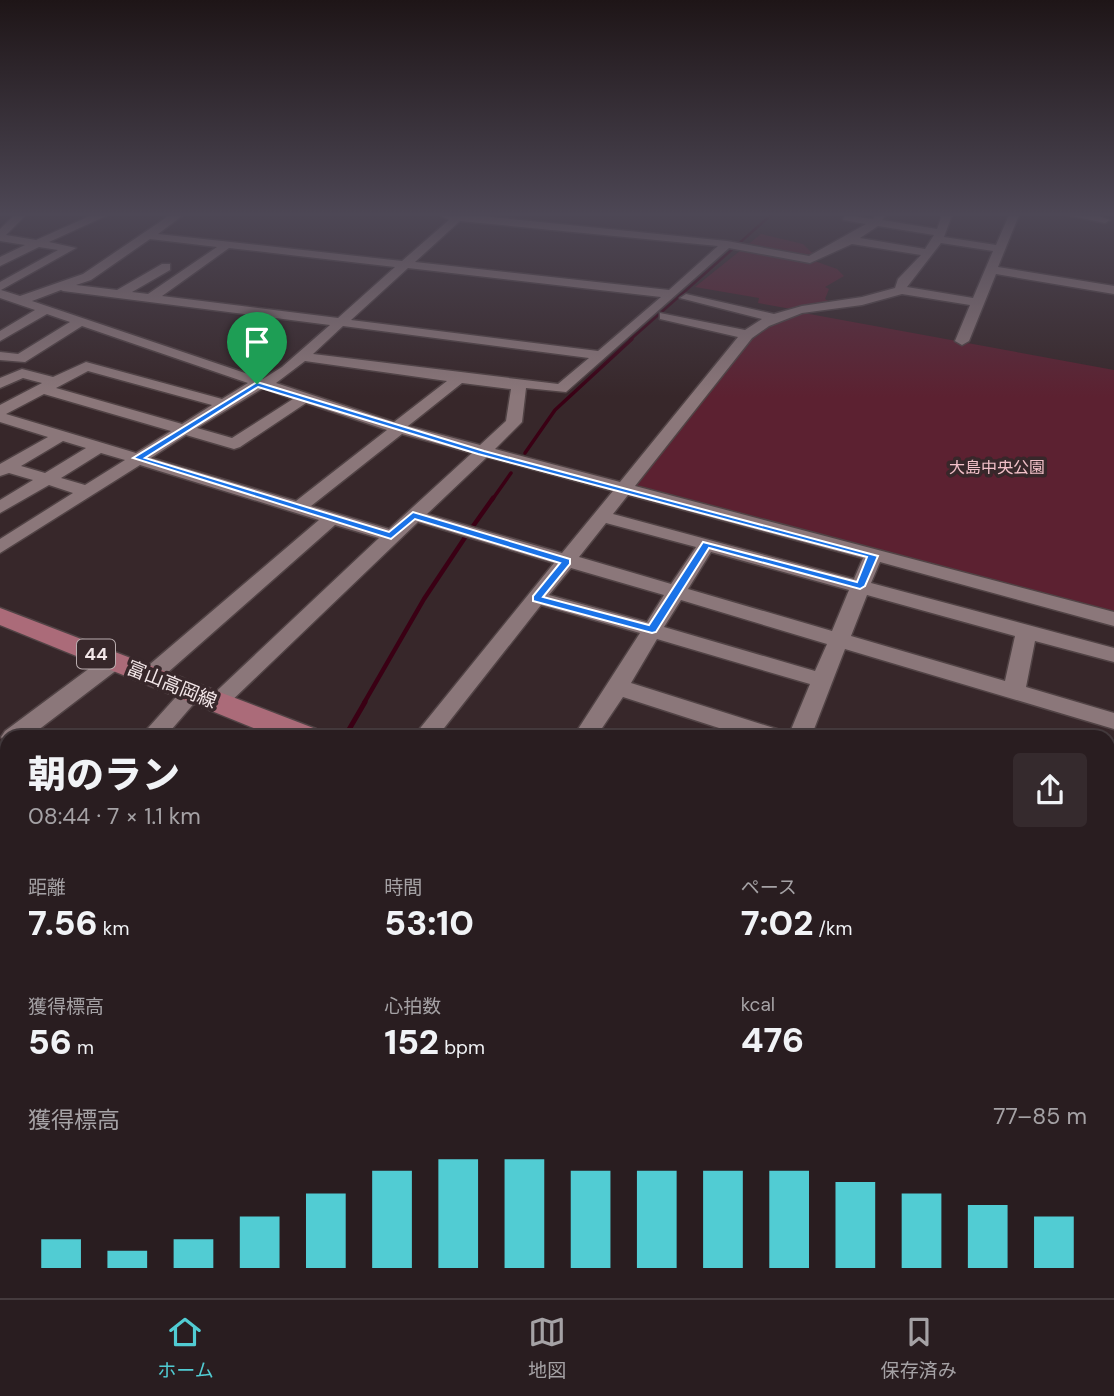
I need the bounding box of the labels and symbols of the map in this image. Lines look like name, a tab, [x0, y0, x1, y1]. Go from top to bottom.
pin	[227, 312, 287, 384]
park label: 大島中央公園	[949, 457, 1045, 478]
road number: 44	[77, 640, 115, 668]
street label: 富山高岡線	[123, 655, 221, 714]

